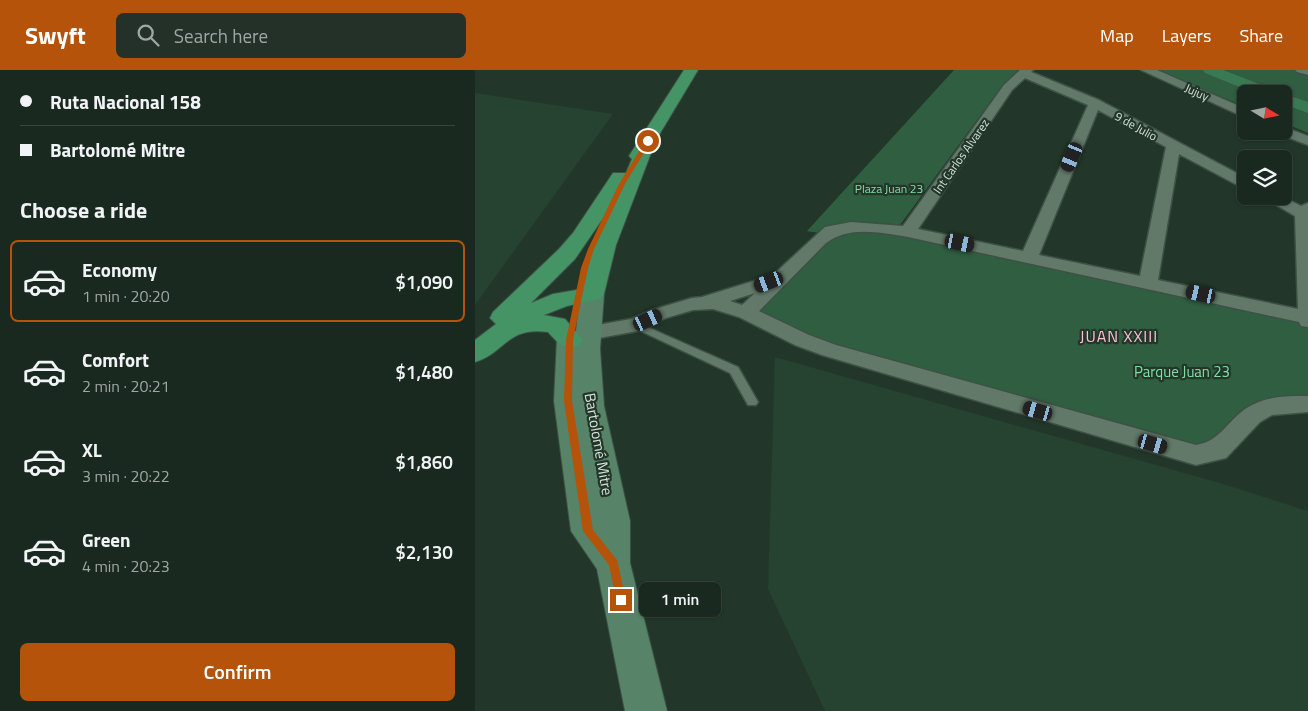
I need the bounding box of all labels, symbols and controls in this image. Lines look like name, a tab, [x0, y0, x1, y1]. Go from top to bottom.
search box	[116, 13, 466, 58]
text: Swyft	[25, 17, 86, 53]
icon: search	[134, 21, 162, 49]
text: Search here	[174, 21, 268, 50]
text: Map	[1100, 22, 1134, 49]
text: Layers	[1162, 22, 1211, 49]
text: Share	[1239, 22, 1283, 49]
street label: Jujuy	[1182, 78, 1212, 106]
north arrow	[1237, 85, 1293, 140]
map controls	[1237, 85, 1292, 205]
text: Ruta Nacional 158	[50, 87, 201, 116]
street label: 9 de Julio	[1111, 107, 1161, 145]
street label: Int Carlos Alvarez	[928, 115, 994, 197]
route start	[637, 130, 659, 152]
text: Bartolomé Mitre	[50, 135, 185, 164]
car	[1059, 140, 1084, 174]
button: layers	[1237, 150, 1292, 205]
park label: Plaza Juan 23	[855, 179, 923, 198]
text: Choose a ride	[20, 193, 147, 227]
car	[943, 233, 976, 253]
text: Economy	[82, 255, 157, 284]
icon: car	[22, 259, 67, 304]
text: $1,090	[395, 267, 453, 296]
car	[752, 270, 785, 294]
car	[1184, 283, 1217, 305]
text: 1 min · 20:20	[82, 284, 170, 308]
car	[631, 307, 664, 333]
district label: JUAN XXIII	[1080, 324, 1158, 348]
text: Comfort	[82, 345, 149, 374]
icon: car	[22, 349, 67, 394]
text: $1,480	[395, 357, 453, 386]
park label: Parque Juan 23	[1134, 360, 1230, 383]
text: 2 min · 20:21	[82, 374, 170, 398]
street label: Bartolomé Mitre	[579, 391, 619, 497]
car	[1021, 400, 1054, 422]
car	[1136, 433, 1169, 455]
text: XL	[82, 435, 102, 464]
icon: car	[22, 439, 67, 484]
text: $1,860	[395, 447, 453, 476]
text: 3 min · 20:22	[82, 464, 170, 488]
text: Green	[82, 525, 131, 554]
icon: car	[22, 529, 67, 574]
text: $2,130	[395, 537, 453, 566]
text: 4 min · 20:23	[82, 554, 170, 578]
callout: 1 min	[639, 582, 721, 618]
text: 1 min	[661, 587, 699, 611]
route end	[610, 589, 632, 611]
button: Confirm	[20, 643, 455, 701]

